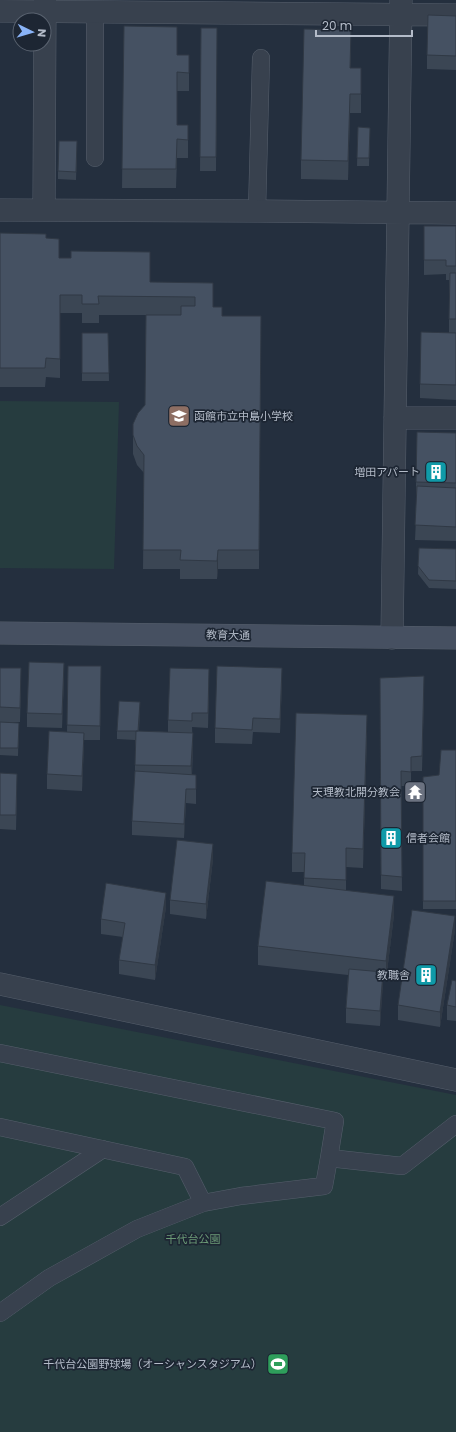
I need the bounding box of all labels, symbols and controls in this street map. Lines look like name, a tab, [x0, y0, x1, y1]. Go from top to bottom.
north arrow	[12, 12, 52, 52]
scale bar	[316, 12, 412, 38]
text: 20 m	[322, 17, 352, 34]
text: N	[34, 28, 50, 38]
school or university icon: 函館市立中島小学校	[166, 403, 192, 429]
place label: 函館市立中島小学校	[194, 408, 293, 424]
building icon: 増田アパート	[423, 459, 449, 485]
place label: 増田アパート	[354, 464, 420, 480]
street label: 教育大通	[206, 627, 250, 643]
temple icon: 天理教北開分教会	[402, 779, 428, 805]
place label: 天理教北開分教会	[312, 784, 400, 800]
building icon: 信者会館	[378, 825, 404, 851]
place label: 信者会館	[406, 830, 450, 846]
building icon: 教職舎	[413, 962, 439, 988]
place label: 教職舎	[377, 967, 410, 983]
park label: 千代台公園	[166, 1231, 221, 1247]
sports icon: 千代台公園野球場（オーシャンスタジアム）	[265, 1351, 291, 1377]
place label: 千代台公園野球場（オーシャンスタジアム）	[43, 1356, 262, 1372]

